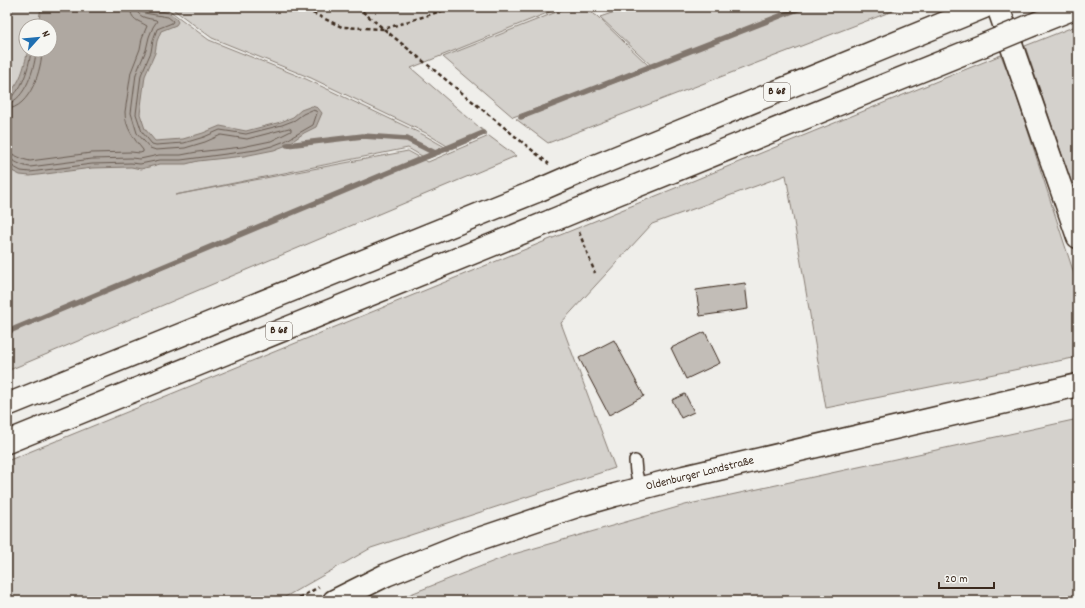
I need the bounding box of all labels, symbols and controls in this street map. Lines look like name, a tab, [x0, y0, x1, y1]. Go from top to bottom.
north arrow	[18, 18, 58, 58]
text: N	[37, 28, 54, 41]
road number: B 68	[764, 83, 790, 101]
road number: B 68	[266, 322, 292, 340]
street label: Oldenburger Landstraße	[644, 452, 756, 496]
scale bar	[939, 564, 994, 590]
text: 20 m	[945, 571, 968, 588]

